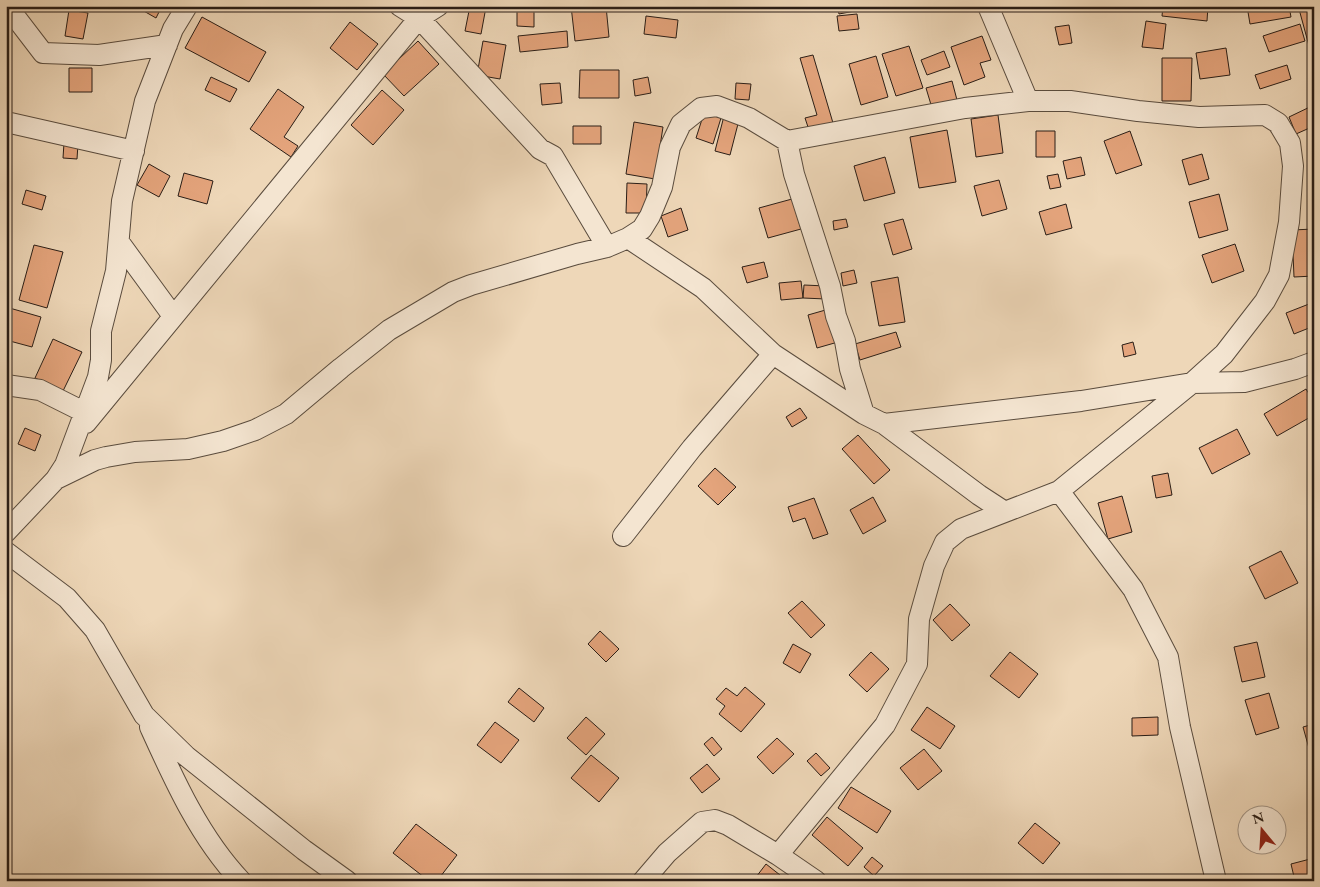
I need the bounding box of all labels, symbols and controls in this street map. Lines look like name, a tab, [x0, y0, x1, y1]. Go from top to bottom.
north arrow	[1238, 804, 1288, 854]
text: N	[1250, 807, 1267, 828]

